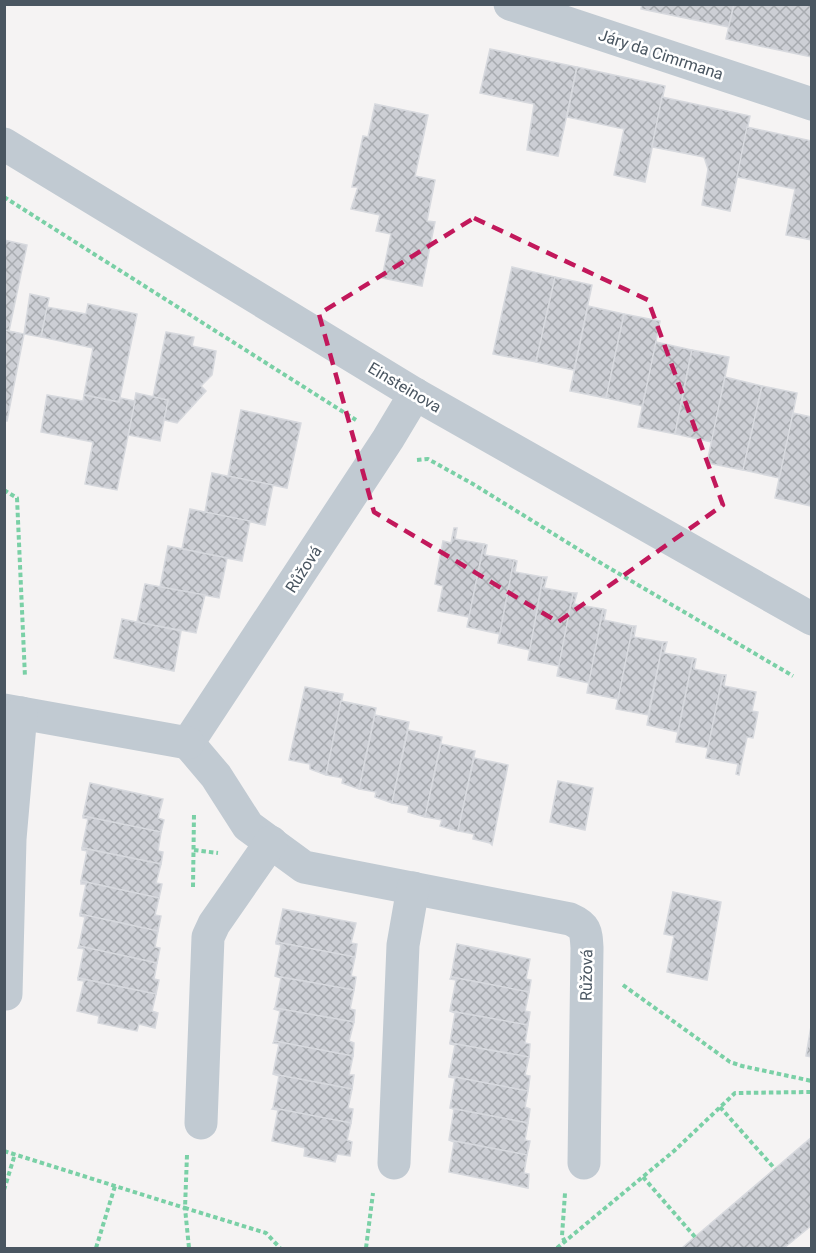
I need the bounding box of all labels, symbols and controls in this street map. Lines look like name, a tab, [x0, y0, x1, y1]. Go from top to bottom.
street label: Járy da Cimrmana	[596, 25, 726, 84]
street label: Einsteinova	[365, 358, 445, 417]
street label: Růžová	[281, 542, 326, 596]
street label: Růžová	[577, 949, 596, 1001]

